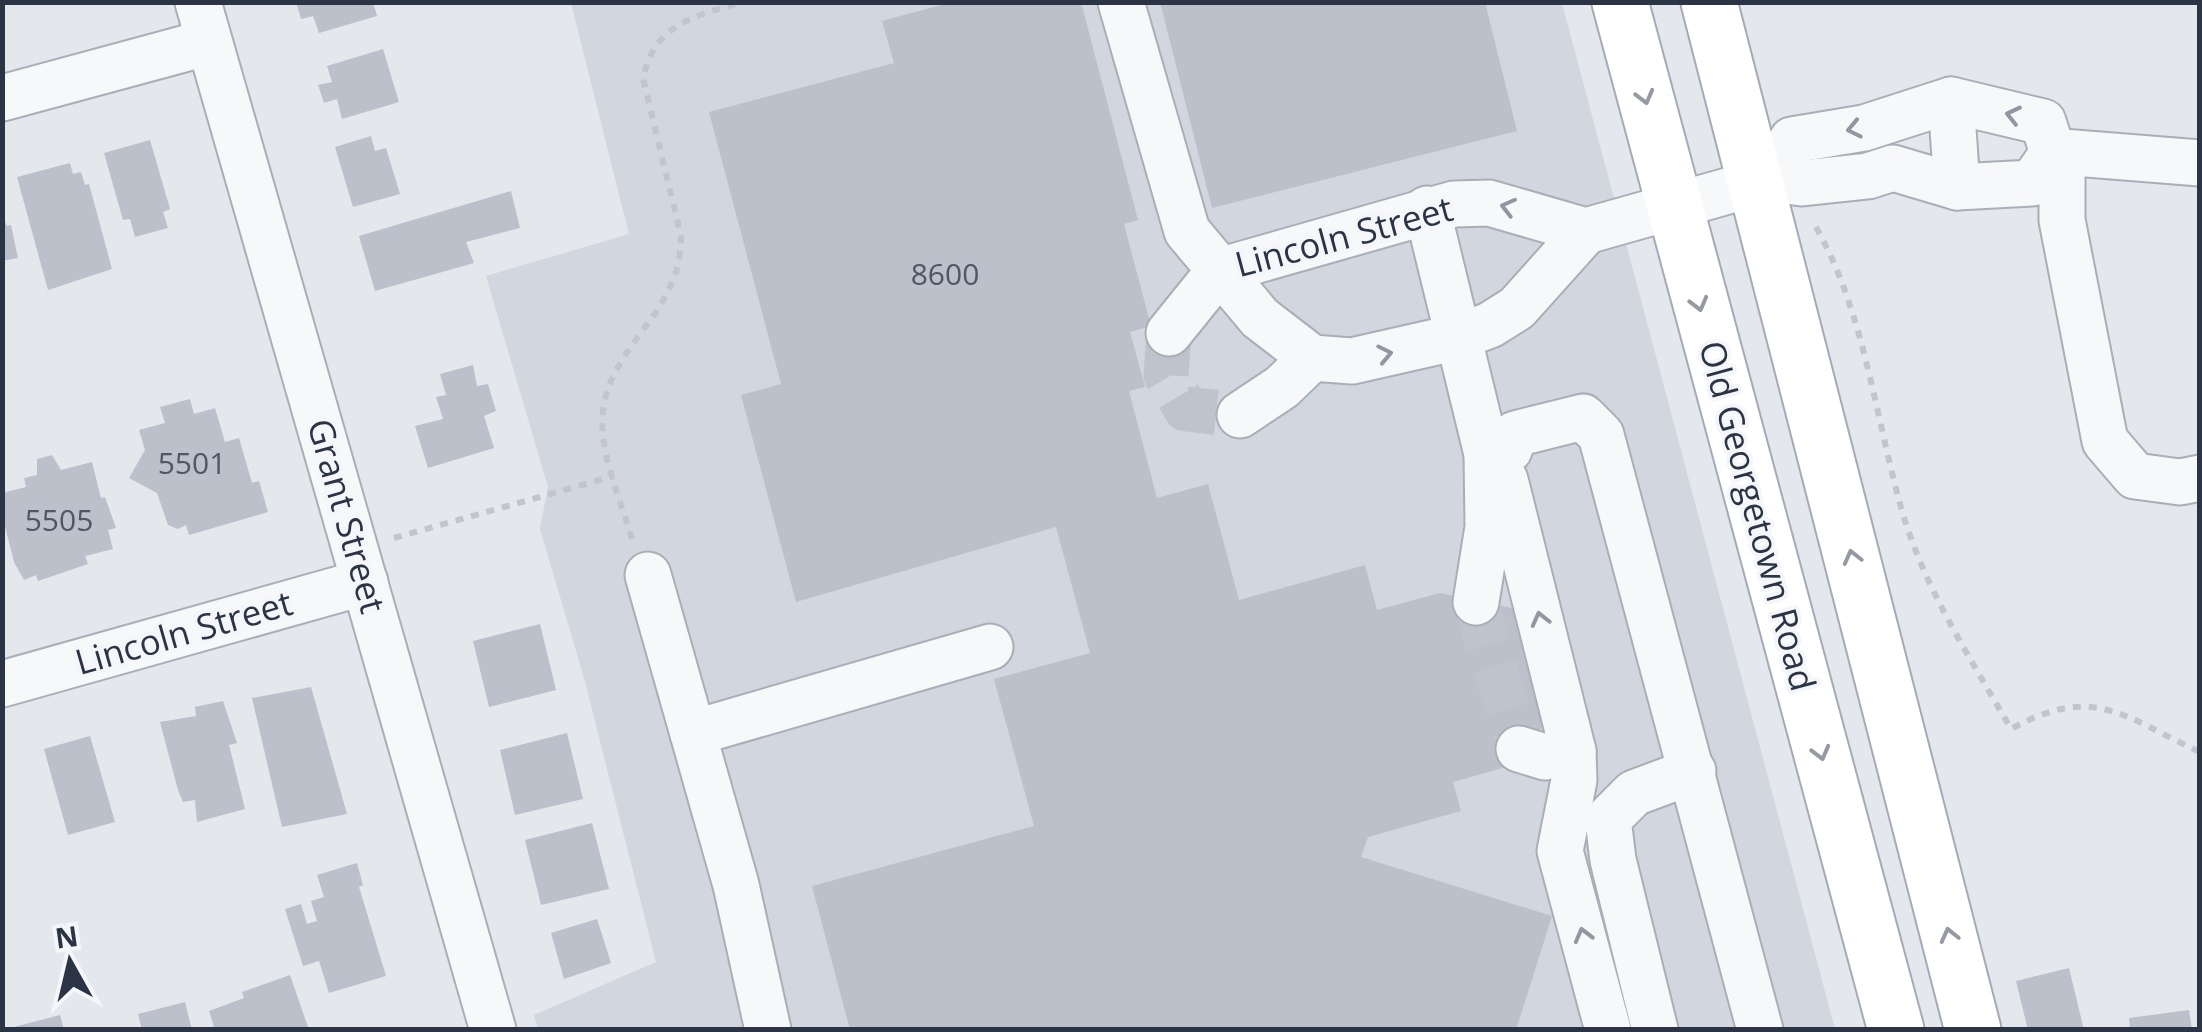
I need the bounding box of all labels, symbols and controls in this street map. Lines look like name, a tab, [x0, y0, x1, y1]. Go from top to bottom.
one-way arrow	[1633, 88, 1654, 105]
one-way arrow	[2005, 105, 2022, 126]
one-way arrow	[1846, 117, 1863, 138]
street label: Lincoln Street	[1230, 184, 1458, 287]
one-way arrow	[1500, 198, 1517, 219]
house number: 8600	[911, 253, 979, 294]
one-way arrow	[1688, 295, 1709, 312]
street label: Old Georgetown Road	[1689, 335, 1828, 696]
one-way arrow	[1376, 344, 1393, 365]
street label: Grant Street	[297, 413, 398, 618]
house number: 5501	[158, 442, 226, 483]
house number: 5505	[25, 499, 93, 540]
one-way arrow	[1842, 549, 1863, 566]
street label: Lincoln Street	[70, 578, 298, 685]
one-way arrow	[1531, 611, 1552, 628]
one-way arrow	[1809, 744, 1830, 761]
north arrow	[20, 912, 120, 1012]
text: N	[52, 916, 80, 957]
one-way arrow	[1573, 927, 1594, 945]
one-way arrow	[1939, 927, 1960, 944]

